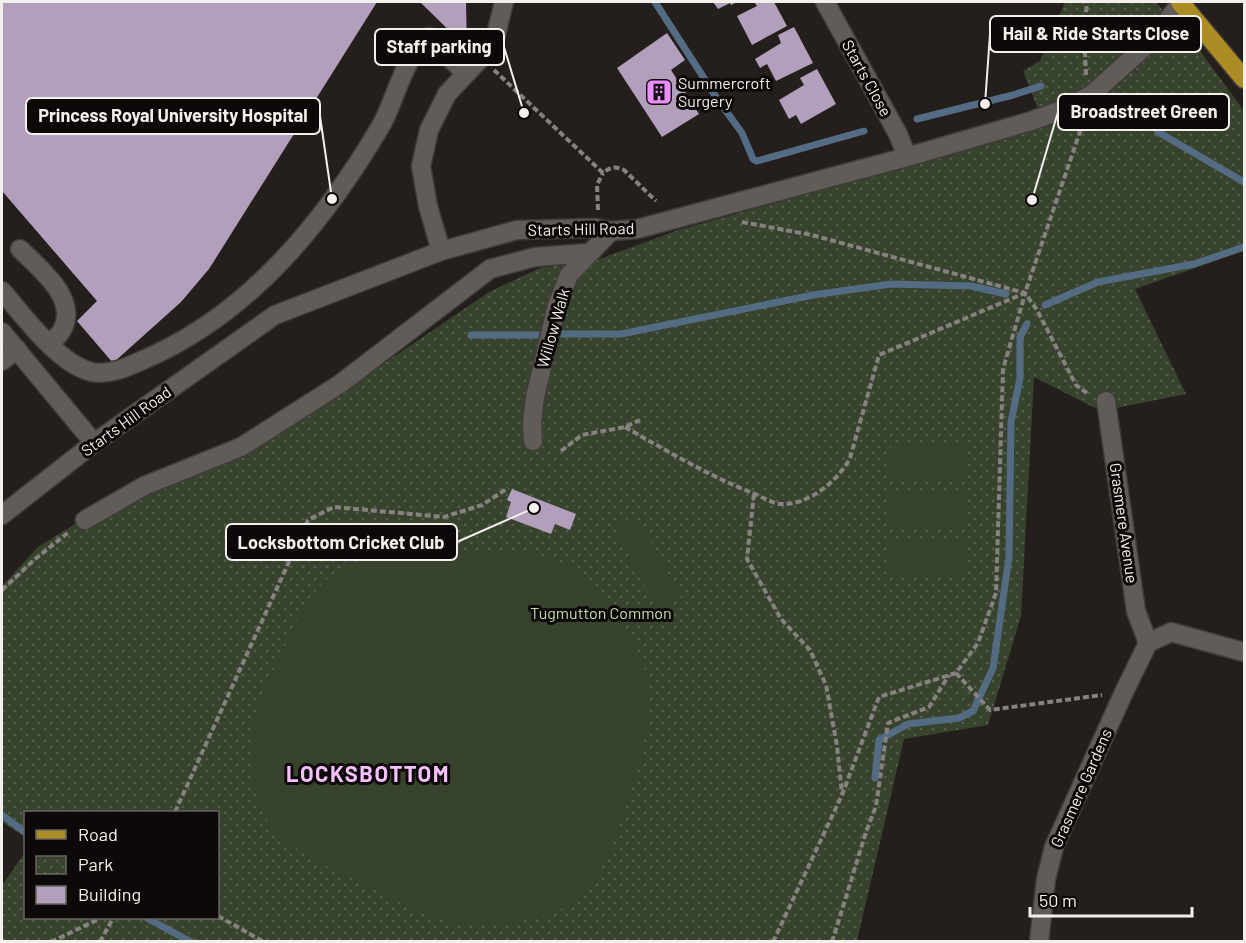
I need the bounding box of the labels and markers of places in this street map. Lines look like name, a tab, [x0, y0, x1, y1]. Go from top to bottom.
callout: Hail & Ride Starts Close	[990, 16, 1201, 52]
callout: Staff parking	[375, 29, 504, 65]
place label: Summercroft Surgery	[678, 73, 771, 110]
building icon: Summercroft Surgery	[644, 77, 674, 107]
callout: Broadstreet Green	[1058, 94, 1229, 130]
callout: Princess Royal University Hospital	[26, 98, 320, 134]
callout: Locksbottom Cricket Club	[226, 524, 457, 560]

